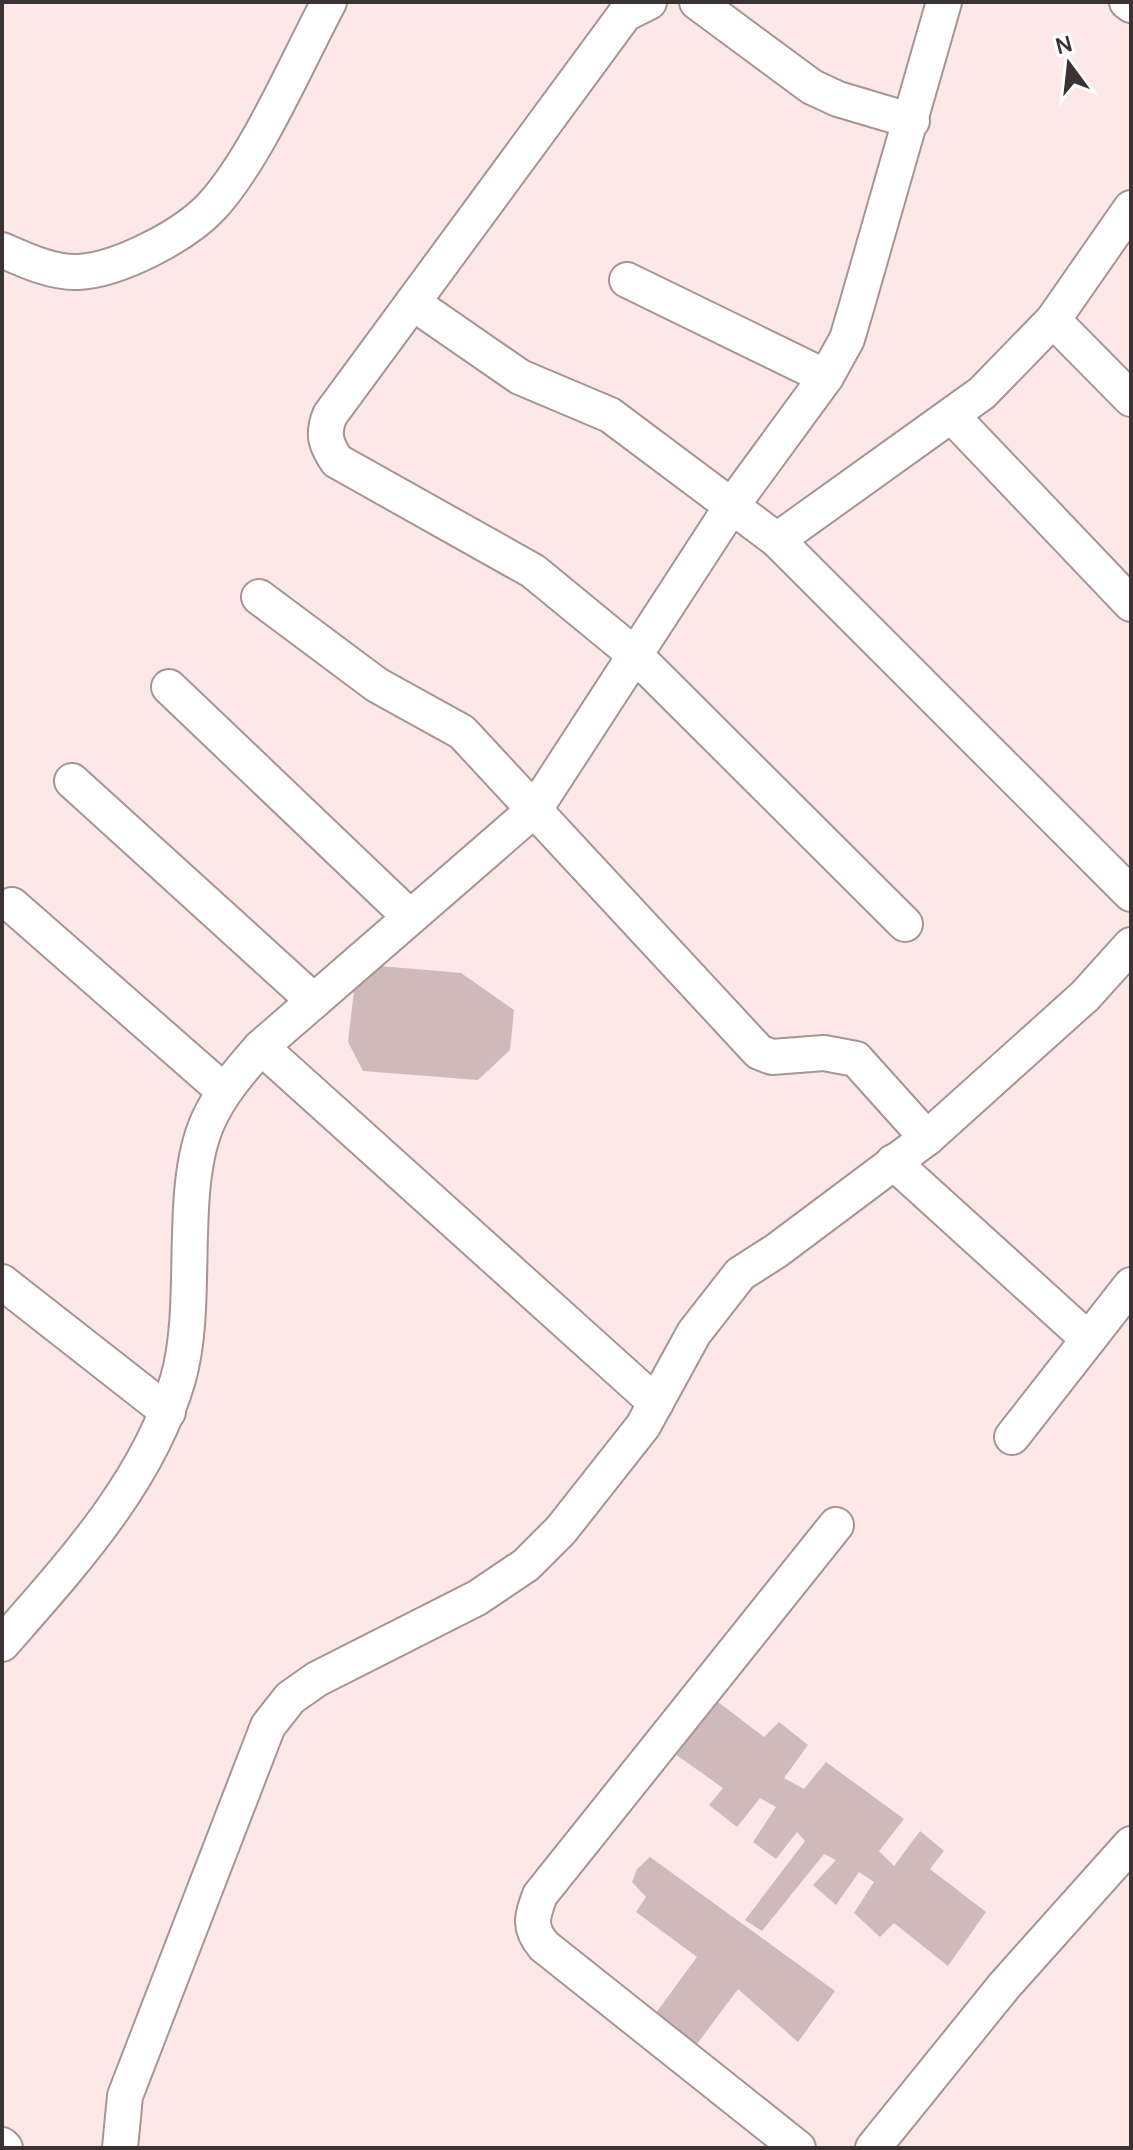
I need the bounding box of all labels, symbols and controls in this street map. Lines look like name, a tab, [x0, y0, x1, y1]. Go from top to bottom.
north arrow	[1029, 24, 1109, 104]
text: N	[1052, 28, 1075, 61]

